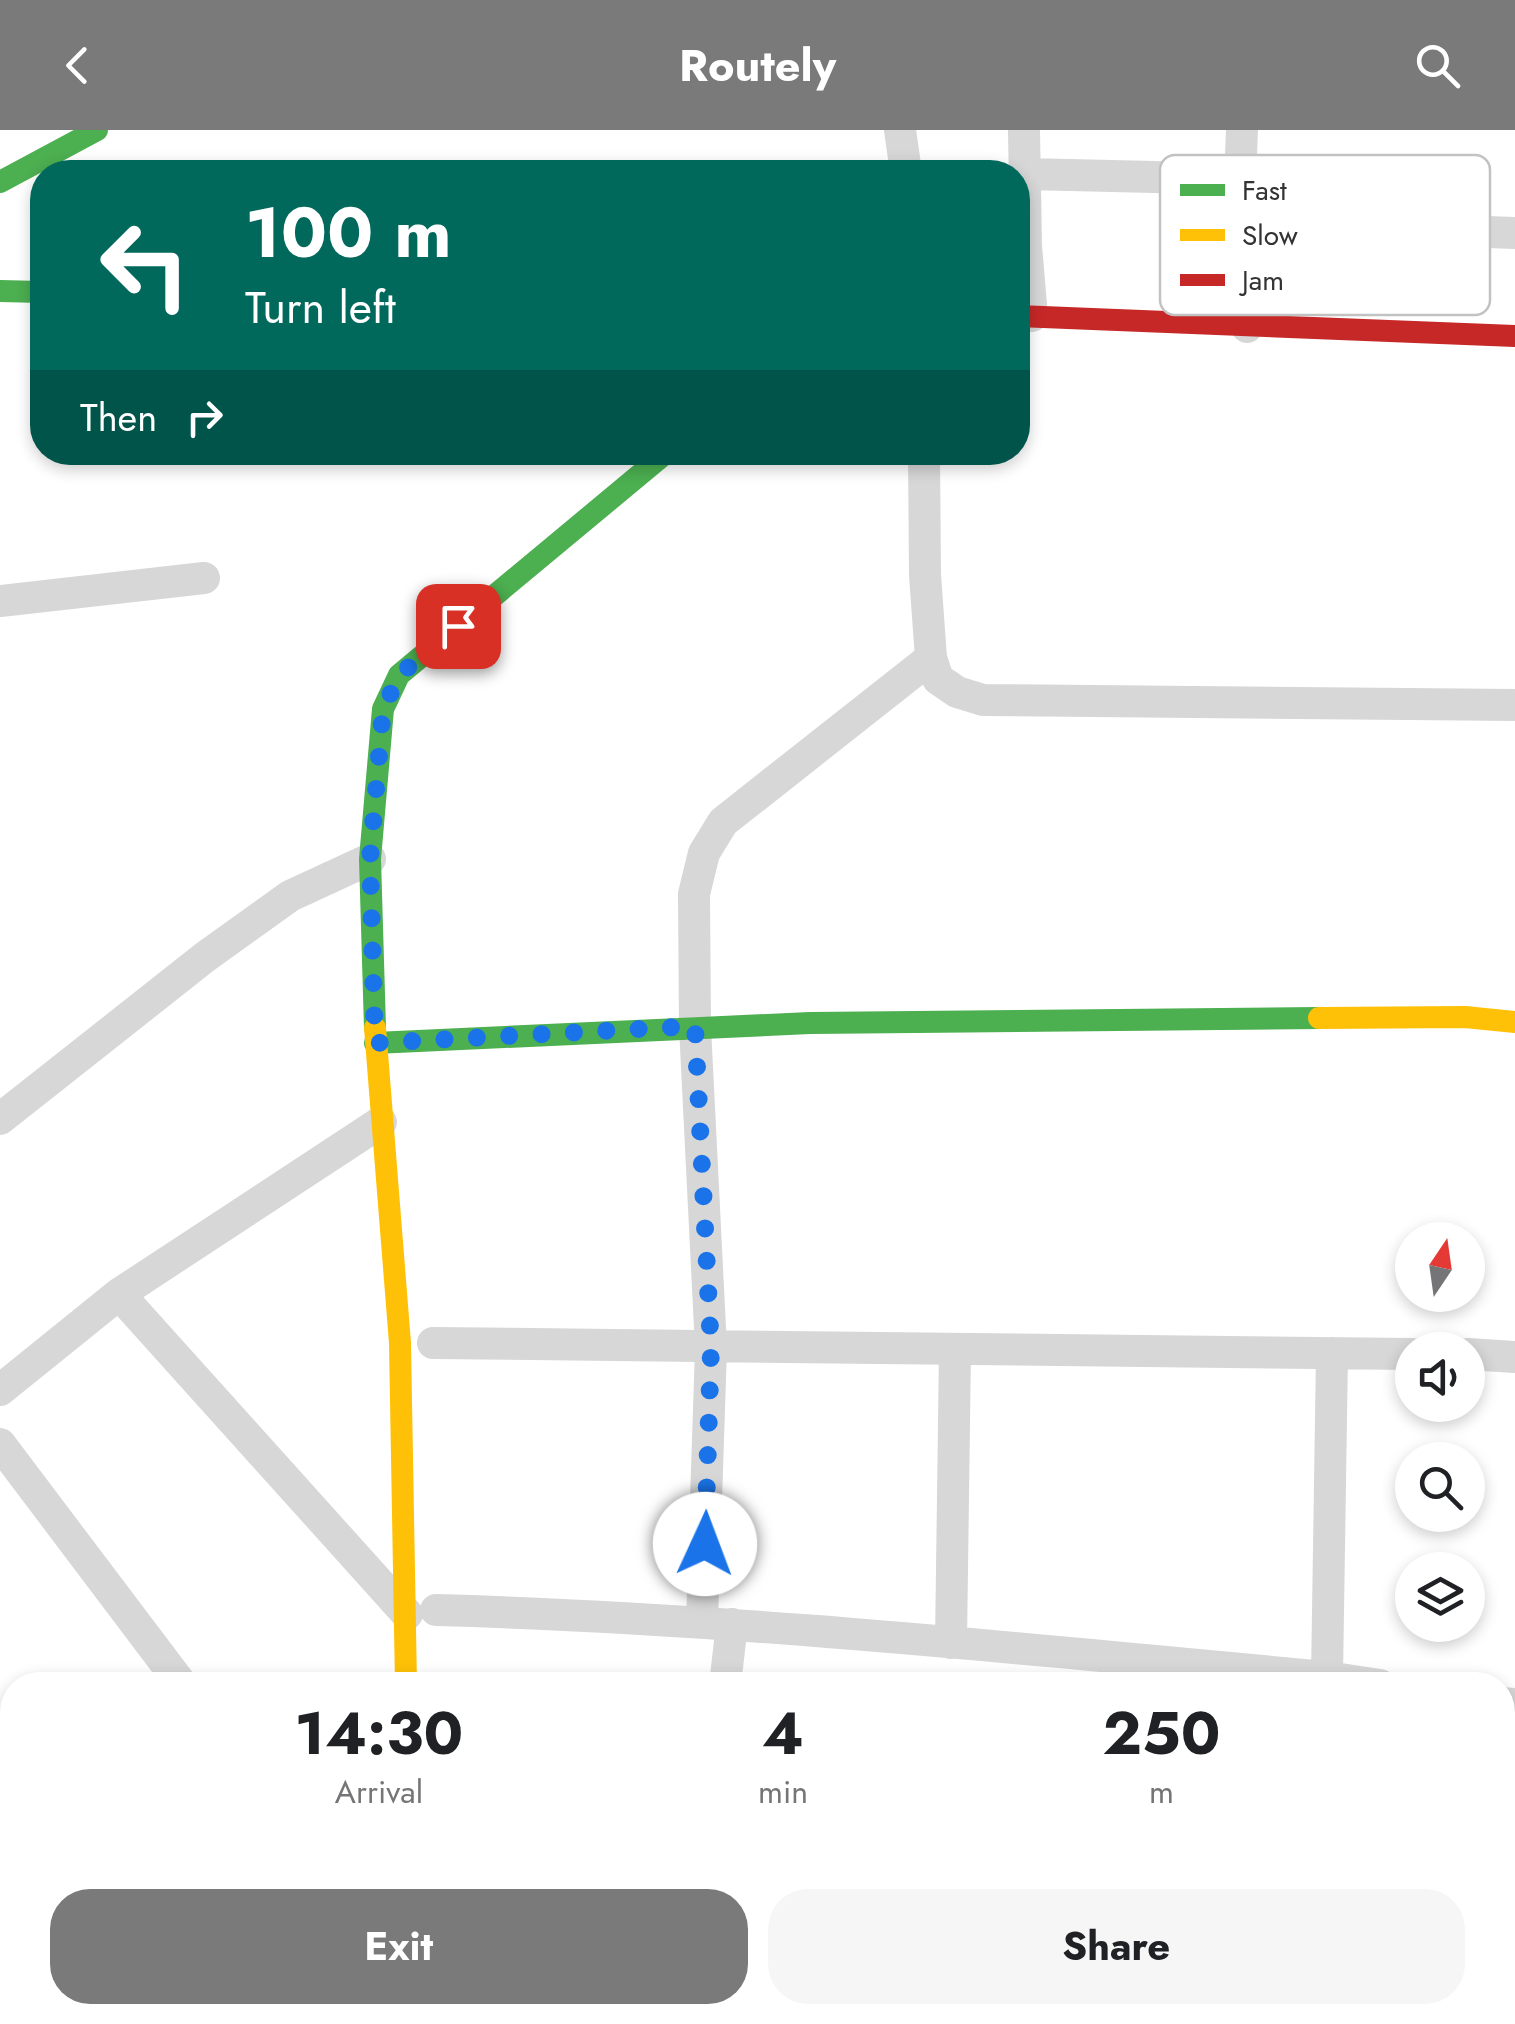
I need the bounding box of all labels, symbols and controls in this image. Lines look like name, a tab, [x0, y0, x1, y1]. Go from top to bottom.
text: Routely	[679, 33, 836, 98]
icon: back	[50, 38, 105, 93]
icon: search	[1410, 38, 1465, 93]
legend	[1160, 155, 1490, 315]
text: Fast	[1242, 170, 1287, 211]
text: 100 m	[245, 182, 452, 283]
icon: left	[80, 200, 210, 330]
text: Slow	[1242, 215, 1298, 256]
text: Jam	[1238, 260, 1284, 301]
text: Turn left	[245, 275, 396, 340]
text: Then	[80, 390, 157, 445]
icon: right	[177, 390, 232, 445]
pin	[416, 584, 501, 669]
icon: arrive	[431, 599, 486, 654]
north arrow	[1395, 1222, 1485, 1312]
map controls	[1395, 1222, 1485, 1642]
button: sound	[1395, 1332, 1485, 1422]
button: search	[1395, 1442, 1485, 1532]
position arrow	[653, 1492, 757, 1596]
button: layers	[1395, 1552, 1485, 1642]
text: 14:30	[295, 1690, 463, 1777]
text: 4	[762, 1690, 804, 1777]
text: 250	[1103, 1690, 1220, 1777]
text: Arrival	[335, 1769, 423, 1815]
text: min	[758, 1769, 808, 1815]
text: m	[1149, 1769, 1174, 1815]
button: Exit	[50, 1889, 748, 2004]
button: Share	[768, 1889, 1465, 2004]

